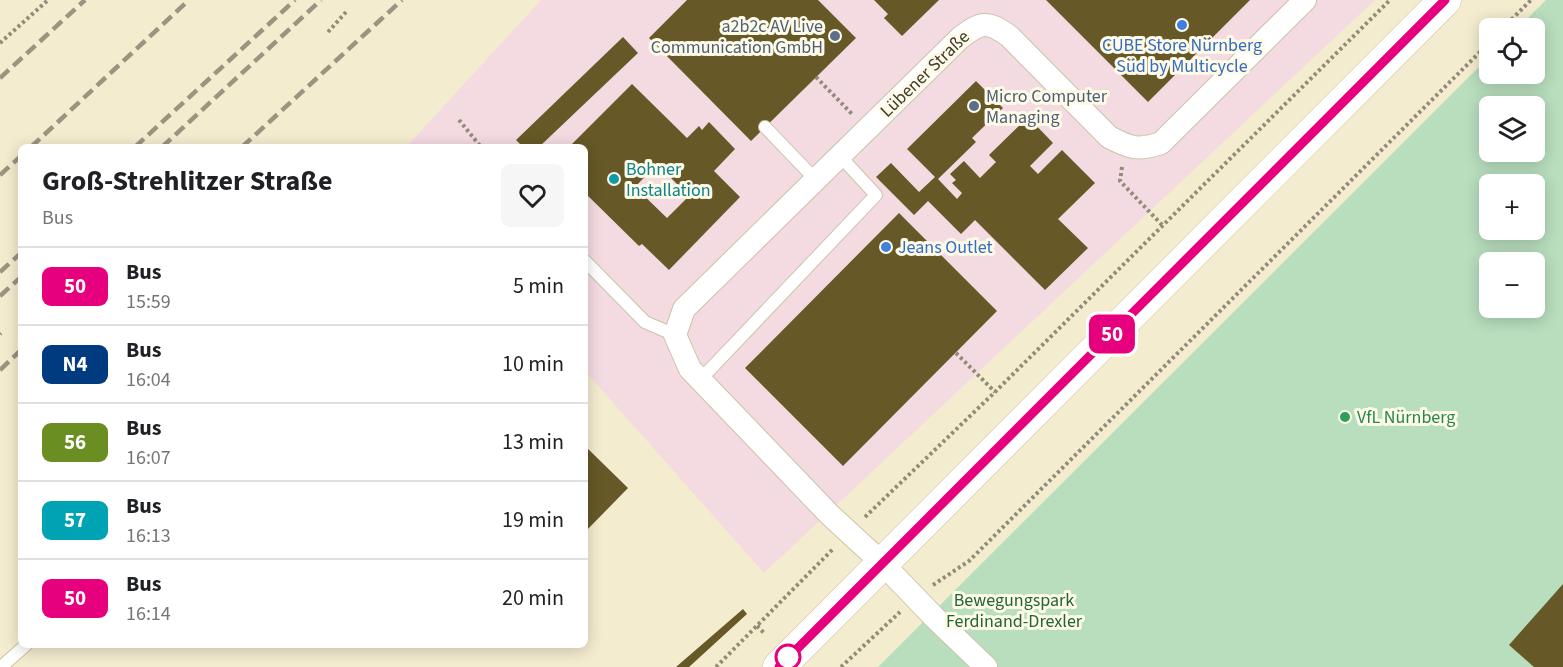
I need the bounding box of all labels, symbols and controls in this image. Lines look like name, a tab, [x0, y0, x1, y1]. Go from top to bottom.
place label: a2b2c AV Live Communication GmbH	[651, 14, 823, 60]
marker: CUBE Store Nürnberg Süd by Multicycle	[1175, 18, 1189, 32]
map controls	[1479, 18, 1545, 318]
button: locate	[1479, 18, 1545, 84]
street label: Lübener Straße	[875, 25, 975, 123]
marker: a2b2c AV Live Communication GmbH	[828, 29, 842, 43]
place label: CUBE Store Nürnberg Süd by Multicycle	[1102, 33, 1262, 79]
place label: Micro Computer Managing	[986, 84, 1108, 130]
button: layers	[1479, 96, 1545, 162]
marker: Micro Computer Managing	[967, 99, 981, 113]
place label: Bohner Installation	[626, 157, 711, 203]
text: Groß-Strehlitzer Straße	[42, 161, 333, 201]
button: heart	[501, 164, 564, 227]
marker: Bohner Installation	[607, 172, 621, 186]
button: +	[1479, 174, 1545, 240]
text: Bus	[42, 204, 73, 232]
place label: Jeans Outlet	[898, 235, 993, 260]
marker: Jeans Outlet	[879, 240, 893, 254]
button: −	[1479, 252, 1545, 318]
text: Bus	[126, 256, 162, 288]
text: 5 min	[513, 270, 564, 302]
text: 50	[64, 271, 86, 301]
text: 15:59	[126, 288, 171, 316]
line badge: 50	[1085, 314, 1139, 354]
text: 50	[1101, 319, 1123, 349]
text: Bus	[126, 334, 162, 366]
text: 10 min	[502, 348, 564, 380]
text: N4	[62, 349, 88, 379]
text: 16:04	[126, 366, 171, 394]
place label: VfL Nürnberg	[1357, 405, 1455, 430]
marker: VfL Nürnberg	[1338, 410, 1352, 424]
text: Bus	[126, 412, 162, 444]
text: 13 min	[502, 426, 564, 458]
text: 56	[64, 427, 86, 457]
text: 16:07	[126, 444, 171, 472]
text: Bus	[126, 490, 162, 522]
text: 19 min	[502, 504, 564, 536]
text: 57	[64, 505, 86, 535]
text: 16:13	[126, 522, 171, 550]
text: Bus	[126, 568, 162, 600]
text: 20 min	[502, 582, 564, 614]
text: 50	[64, 583, 86, 613]
park label: Bewegungspark Ferdinand-Drexler	[946, 588, 1083, 634]
text: 16:14	[126, 600, 171, 628]
unlabelled marker	[775, 644, 801, 667]

